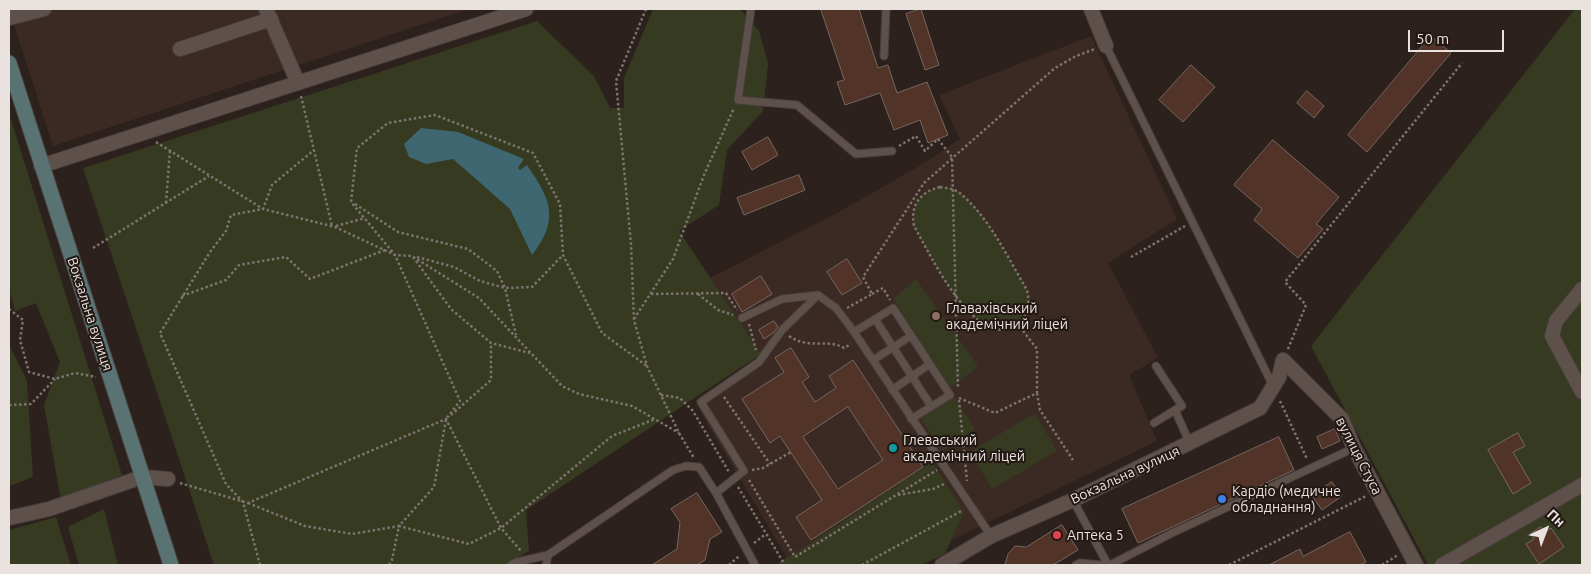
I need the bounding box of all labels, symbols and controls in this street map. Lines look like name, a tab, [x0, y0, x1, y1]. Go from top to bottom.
scale bar	[1411, 20, 1507, 52]
text: 50 m	[1416, 30, 1449, 47]
street label: Вокзальна вулиця	[64, 255, 116, 373]
place label: Главахівський академічний ліцей	[946, 300, 1068, 332]
marker: Главахівський академічний ліцей	[930, 310, 942, 322]
street label: вулиця Стуса	[1332, 414, 1386, 498]
place label: Глеваський академічний ліцей	[903, 432, 1025, 464]
marker: Глеваський академічний ліцей	[887, 442, 899, 454]
street label: Вокзальна вулиця	[1068, 442, 1182, 508]
place label: Кардіо (медичне обладнання)	[1232, 483, 1341, 516]
marker: Кардіо (медичне обладнання)	[1216, 493, 1228, 505]
north arrow	[1521, 504, 1571, 554]
text: Пн	[1544, 506, 1568, 530]
place label: Аптека 5	[1067, 527, 1124, 543]
marker: Аптека 5	[1051, 529, 1063, 541]

